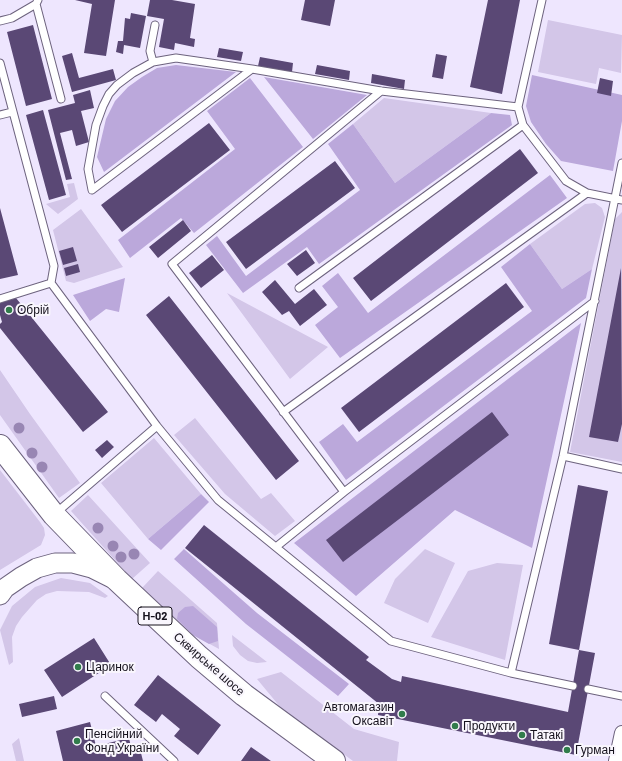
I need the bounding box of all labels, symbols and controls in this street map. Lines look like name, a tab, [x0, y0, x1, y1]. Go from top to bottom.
place label: Обрій	[17, 303, 49, 317]
marker: Обрій	[4, 305, 14, 315]
road number: Н-02	[138, 607, 172, 625]
street label: Сквирське шосе	[171, 629, 247, 699]
place label: Царинок	[86, 660, 134, 674]
marker: Царинок	[73, 662, 83, 672]
place label: Автомагазин Оксавіт	[323, 700, 394, 728]
marker: Автомагазин Оксавіт	[397, 709, 407, 719]
place label: Продукти	[463, 719, 515, 733]
marker: Продукти	[450, 721, 460, 731]
place label: Пенсійний Фонд України	[85, 727, 159, 755]
place label: Татакі	[530, 728, 563, 742]
marker: Татакі	[517, 730, 527, 740]
marker: Пенсійний Фонд України	[72, 736, 82, 746]
place label: Гурман	[575, 743, 615, 757]
marker: Гурман	[562, 745, 572, 755]

